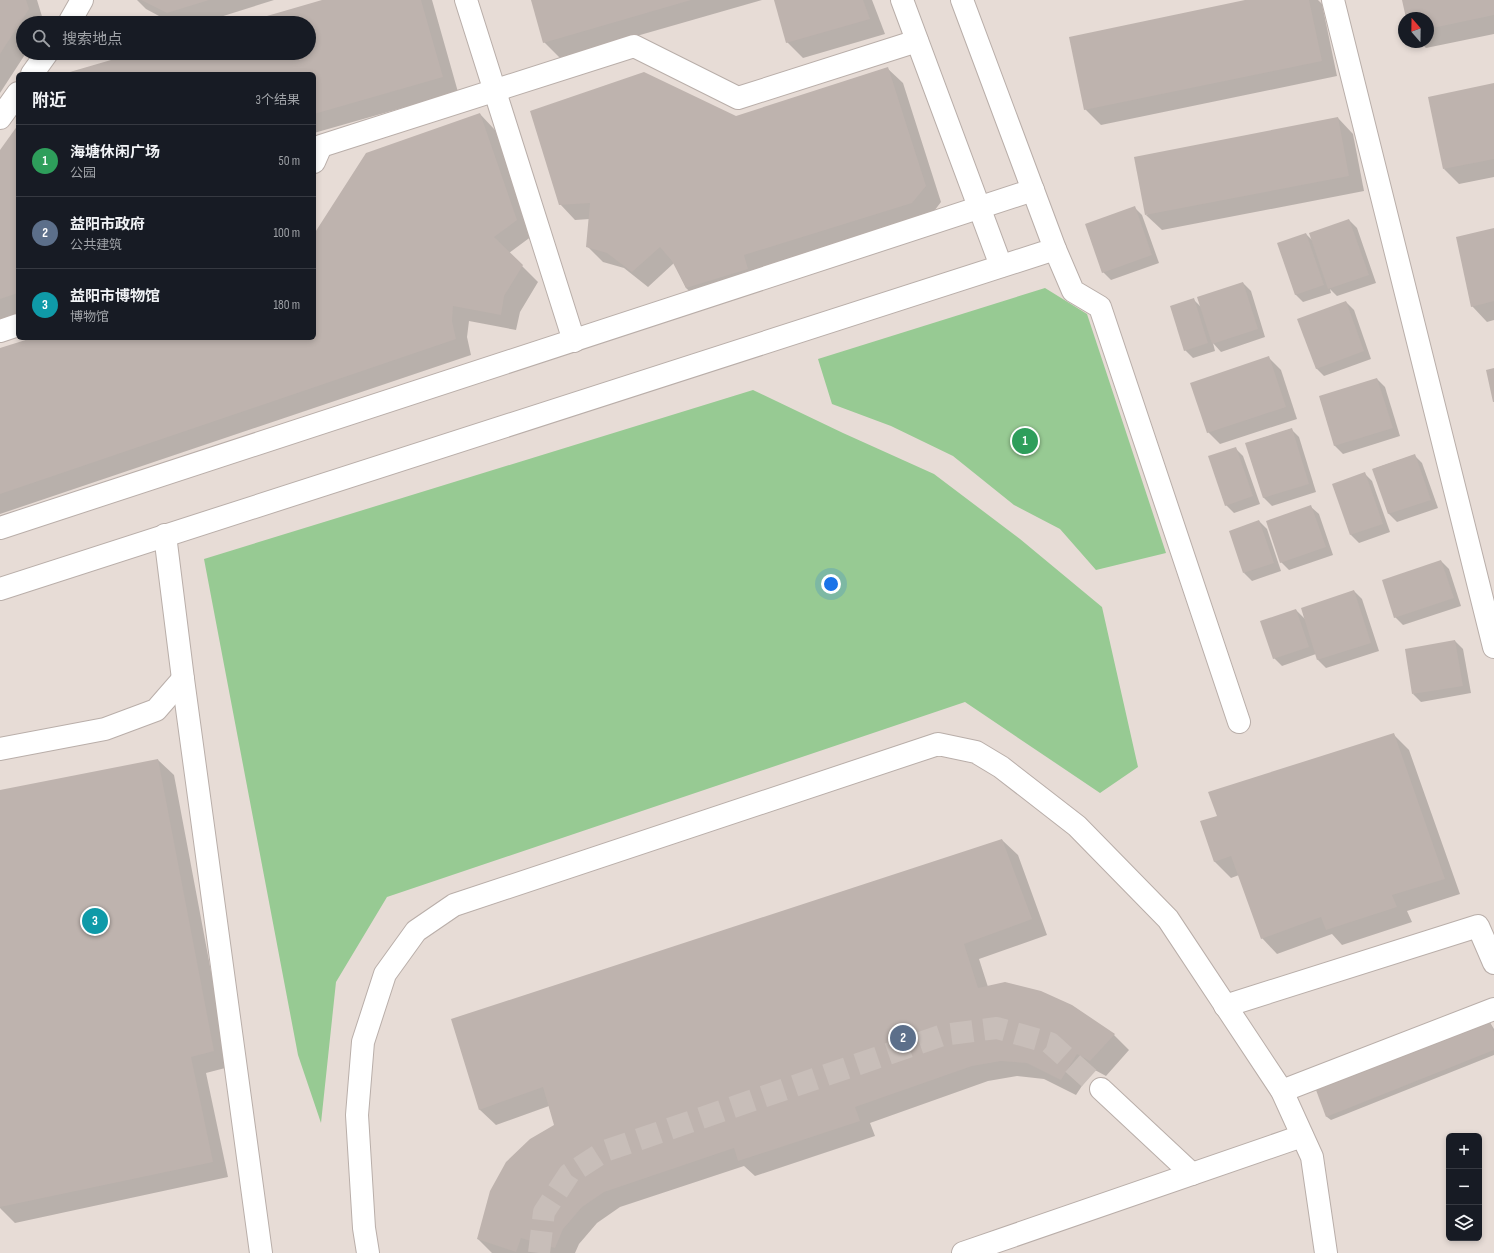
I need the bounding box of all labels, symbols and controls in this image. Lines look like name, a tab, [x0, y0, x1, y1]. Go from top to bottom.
north arrow	[1398, 12, 1434, 48]
search box	[16, 16, 316, 60]
icon: search	[30, 27, 52, 49]
text: 搜索地点	[62, 30, 122, 49]
text: 附近	[32, 91, 66, 111]
text: 3个结果	[256, 92, 300, 108]
text: 海塘休闲广场	[70, 143, 160, 162]
text: 1	[42, 153, 48, 169]
text: 50 m	[279, 153, 300, 169]
text: 公园	[70, 165, 96, 181]
text: 益阳市政府	[70, 215, 145, 234]
text: 2	[42, 225, 48, 241]
text: 100 m	[273, 225, 300, 241]
text: 公共建筑	[70, 237, 122, 253]
text: 益阳市博物馆	[70, 287, 160, 306]
text: 3	[42, 297, 48, 313]
text: 180 m	[274, 297, 300, 313]
text: 博物馆	[70, 309, 109, 325]
pin: 1	[1012, 426, 1038, 456]
your location	[821, 574, 841, 594]
pin: 3	[82, 906, 108, 936]
pin: 2	[890, 1023, 916, 1053]
map controls	[1446, 1133, 1482, 1241]
button: +	[1446, 1133, 1482, 1169]
button: −	[1446, 1169, 1482, 1205]
button: layers	[1446, 1205, 1482, 1241]

